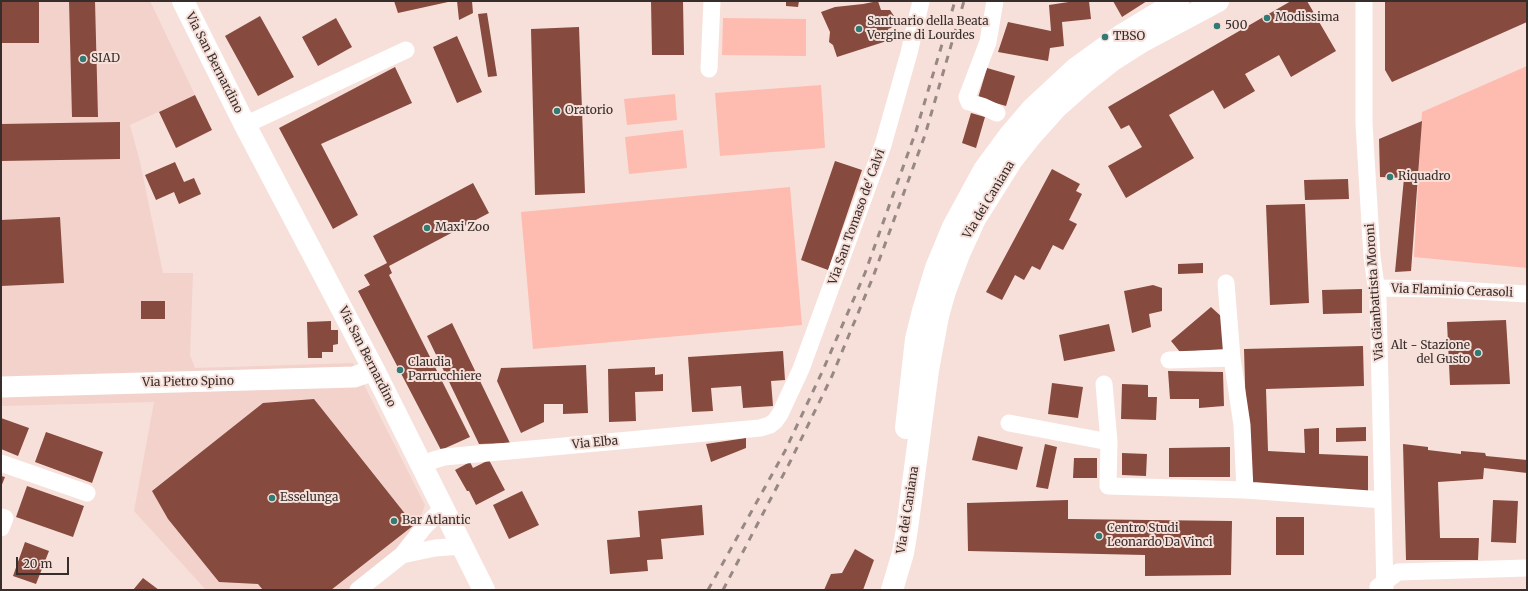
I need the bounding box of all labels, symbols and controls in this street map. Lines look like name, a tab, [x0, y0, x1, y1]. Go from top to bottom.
street label: Via San Bernardino	[182, 10, 246, 116]
place label: Modissima	[1275, 11, 1339, 25]
marker: Modissima	[1262, 13, 1272, 23]
place label: Santuario della Beata Vergine di Lourdes	[867, 15, 989, 43]
place label: 500	[1225, 19, 1247, 33]
marker: 500	[1212, 21, 1222, 31]
marker: Santuario della Beata Vergine di Lourdes	[854, 24, 864, 34]
place label: TBSO	[1113, 30, 1145, 44]
marker: TBSO	[1100, 32, 1110, 42]
place label: SIAD	[91, 52, 120, 66]
marker: SIAD	[78, 54, 88, 64]
place label: Oratorio	[565, 104, 613, 118]
marker: Oratorio	[552, 106, 562, 116]
street label: Via San Tomaso de' Calvi	[826, 147, 888, 287]
street label: Via dei Caniana	[960, 158, 1018, 242]
place label: Riquadro	[1398, 170, 1451, 184]
marker: Riquadro	[1385, 172, 1395, 182]
place label: Maxi Zoo	[435, 221, 489, 235]
marker: Maxi Zoo	[422, 223, 432, 233]
street label: Via Gianbattista Moroni	[1363, 223, 1387, 361]
street label: Via Flaminio Cerasoli	[1391, 282, 1513, 300]
street label: Via San Bernardino	[335, 304, 399, 410]
place label: Alt - Stazione del Gusto	[1391, 339, 1470, 367]
marker: Alt - Stazione del Gusto	[1473, 348, 1483, 358]
place label: Claudia Parrucchiere	[408, 356, 482, 384]
marker: Claudia Parrucchiere	[395, 365, 405, 375]
street label: Via Pietro Spino	[142, 374, 234, 390]
street label: Via Elba	[571, 434, 619, 452]
street label: Via dei Caniana	[894, 465, 922, 555]
place label: Esselunga	[280, 491, 338, 505]
marker: Esselunga	[267, 493, 277, 503]
place label: Bar Atlantic	[402, 514, 471, 528]
marker: Bar Atlantic	[389, 516, 399, 526]
place label: Centro Studi Leonardo Da Vinci	[1107, 522, 1213, 550]
marker: Centro Studi Leonardo Da Vinci	[1094, 531, 1104, 541]
scale bar	[18, 549, 71, 575]
text: 20 m	[23, 556, 52, 571]

